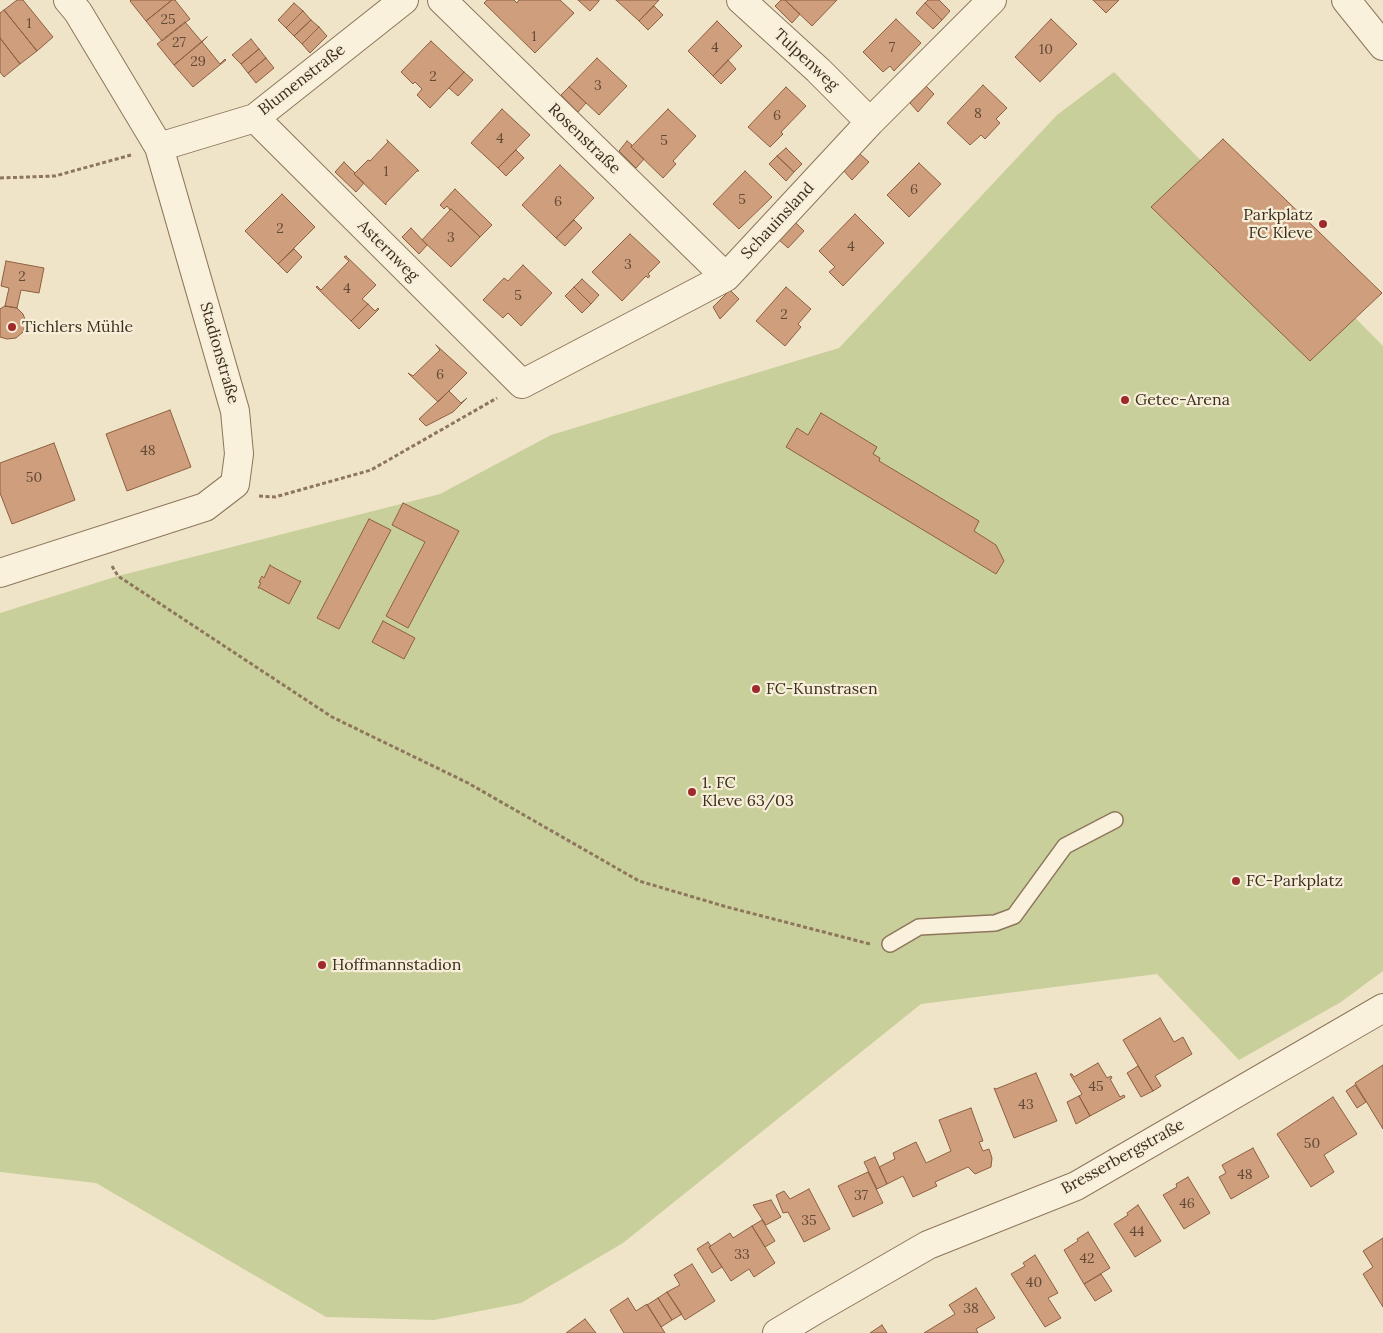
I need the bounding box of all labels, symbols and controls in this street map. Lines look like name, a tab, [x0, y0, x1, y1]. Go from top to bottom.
house number: 25	[160, 12, 176, 28]
house number: 1	[26, 16, 32, 32]
street label: Tulpenweg	[770, 25, 842, 95]
house number: 1	[531, 29, 537, 45]
house number: 27	[172, 35, 186, 51]
street label: Blumenstraße	[255, 40, 349, 120]
house number: 4	[711, 40, 719, 56]
house number: 7	[889, 40, 895, 56]
house number: 10	[1039, 42, 1053, 58]
house number: 29	[190, 54, 206, 70]
house number: 2	[429, 69, 437, 85]
house number: 3	[594, 78, 602, 94]
street label: Rosenstraße	[544, 100, 624, 178]
house number: 8	[974, 106, 982, 122]
house number: 6	[773, 108, 781, 124]
house number: 4	[496, 131, 504, 147]
house number: 5	[660, 133, 668, 149]
house number: 1	[383, 164, 389, 180]
street label: Schauinsland	[737, 178, 819, 264]
house number: 6	[910, 182, 918, 198]
house number: 5	[738, 192, 746, 208]
house number: 6	[554, 194, 562, 210]
place label: Parkplatz FC Kleve	[1243, 205, 1313, 243]
street label: Asternweg	[353, 216, 423, 286]
marker: Parkplatz FC Kleve	[1317, 218, 1329, 230]
house number: 2	[276, 221, 284, 237]
house number: 3	[447, 230, 455, 246]
house number: 4	[847, 239, 855, 255]
house number: 3	[624, 257, 632, 273]
house number: 2	[18, 269, 26, 285]
house number: 4	[343, 281, 351, 297]
house number: 5	[514, 288, 522, 304]
street label: Stadionstraße	[195, 300, 243, 406]
house number: 2	[780, 307, 788, 323]
place label: Tichlers Mühle	[22, 317, 133, 337]
marker: Tichlers Mühle	[6, 321, 18, 333]
house number: 6	[436, 367, 444, 383]
place label: Getec-Arena	[1135, 390, 1230, 410]
marker: Getec-Arena	[1119, 394, 1131, 406]
house number: 48	[140, 443, 156, 459]
house number: 50	[26, 470, 42, 486]
place label: FC-Kunstrasen	[766, 679, 878, 699]
marker: FC-Kunstrasen	[750, 683, 762, 695]
place label: 1. FC Kleve 63/03	[702, 773, 794, 811]
marker: 1. FC Kleve 63/03	[686, 786, 698, 798]
place label: FC-Parkplatz	[1246, 871, 1343, 891]
marker: FC-Parkplatz	[1230, 875, 1242, 887]
place label: Hoffmannstadion	[332, 955, 461, 975]
marker: Hoffmannstadion	[316, 959, 328, 971]
house number: 45	[1088, 1079, 1104, 1095]
house number: 43	[1018, 1097, 1034, 1113]
street label: Bresserbergstraße	[1058, 1115, 1188, 1199]
house number: 50	[1304, 1136, 1320, 1152]
house number: 48	[1237, 1167, 1253, 1183]
house number: 37	[854, 1188, 868, 1204]
house number: 46	[1179, 1196, 1195, 1212]
house number: 35	[801, 1213, 817, 1229]
house number: 44	[1129, 1224, 1145, 1240]
house number: 33	[734, 1247, 750, 1263]
house number: 42	[1079, 1251, 1095, 1267]
house number: 40	[1026, 1275, 1042, 1291]
house number: 38	[963, 1301, 979, 1317]

